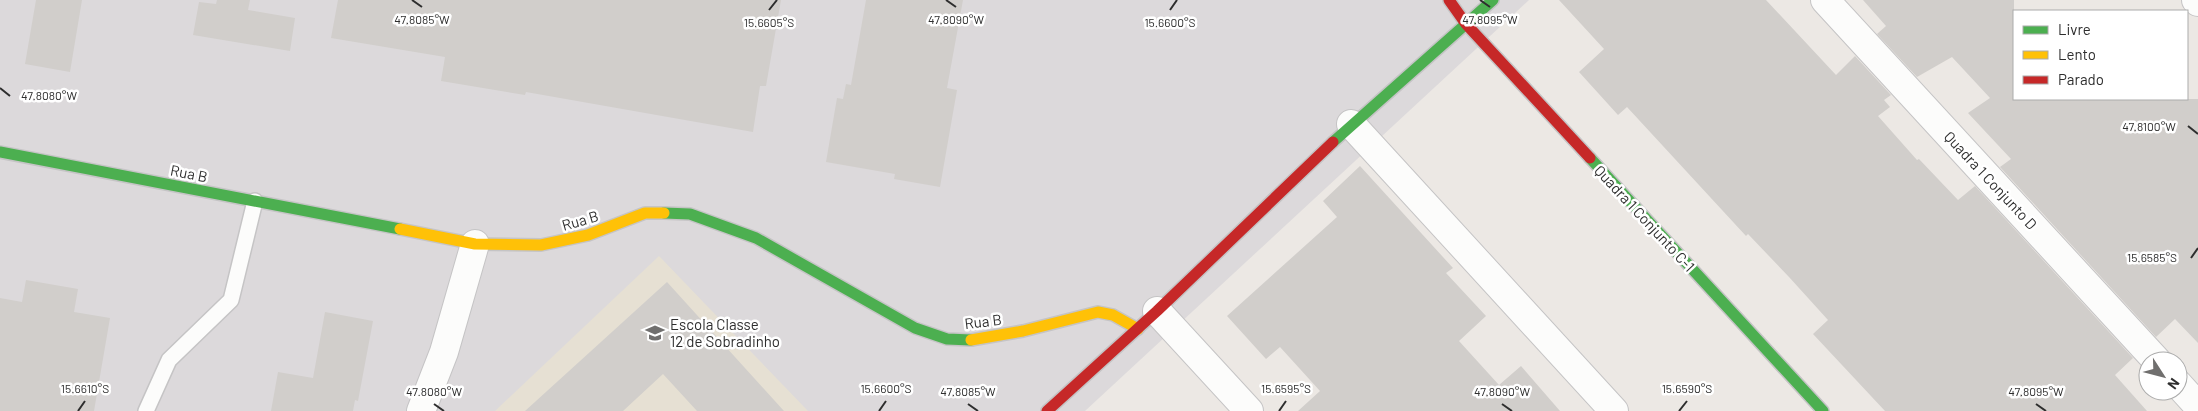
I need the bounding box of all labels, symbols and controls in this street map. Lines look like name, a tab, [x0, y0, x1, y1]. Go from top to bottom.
legend	[2013, 10, 2188, 100]
text: 47.8085°W	[394, 12, 450, 26]
text: 47.8090°W	[928, 12, 984, 26]
text: 47.8095°W	[1462, 12, 1518, 26]
text: 15.6605°S	[744, 15, 794, 29]
text: 15.6600°S	[1144, 15, 1196, 29]
text: Livre	[2058, 20, 2091, 38]
text: Lento	[2058, 45, 2096, 63]
text: Parado	[2058, 70, 2104, 88]
text: 47.8080°W	[21, 88, 77, 102]
text: 47.8100°W	[2122, 119, 2176, 133]
street label: Quadra 1 Conjunto D	[1941, 127, 2041, 233]
street label: Rua B	[169, 161, 209, 185]
street label: Quadra 1 Conjunto C-1	[1591, 161, 1699, 275]
street label: Rua B	[560, 206, 600, 234]
text: 15.6585°S	[2127, 250, 2177, 264]
street label: Rua B	[963, 310, 1003, 332]
place label: Escola Classe 12 de Sobradinho	[670, 315, 780, 350]
school or university icon: Escola Classe 12 de Sobradinho	[644, 322, 666, 344]
north arrow	[2138, 351, 2188, 401]
text: N	[2164, 375, 2184, 393]
text: 15.6610°S	[61, 381, 109, 395]
text: 15.6600°S	[860, 381, 912, 395]
text: 15.6595°S	[1261, 381, 1311, 395]
text: 15.6590°S	[1662, 381, 1712, 395]
text: 47.8080°W	[406, 384, 462, 398]
text: 47.8085°W	[940, 384, 996, 398]
text: 47.8090°W	[1474, 384, 1530, 398]
text: 47.8095°W	[2008, 384, 2064, 398]

